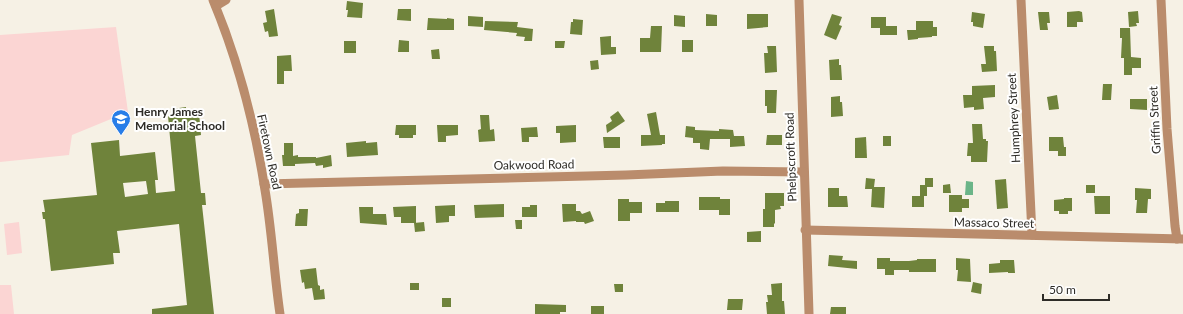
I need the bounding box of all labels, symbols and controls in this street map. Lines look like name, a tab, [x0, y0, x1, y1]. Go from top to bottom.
street label: Humphrey Street	[1004, 72, 1023, 163]
street label: Griffin Street	[1145, 85, 1164, 154]
place label: Henry James Memorial School	[135, 104, 225, 133]
school or university icon: Henry James Memorial School	[110, 108, 132, 136]
street label: Phelpscroft Road	[781, 112, 800, 202]
street label: Firetown Road	[254, 113, 285, 191]
street label: Oakwood Road	[493, 156, 575, 173]
street label: Massaco Street	[954, 214, 1035, 231]
scale bar	[1043, 276, 1109, 302]
text: 50 m	[1049, 282, 1076, 297]

